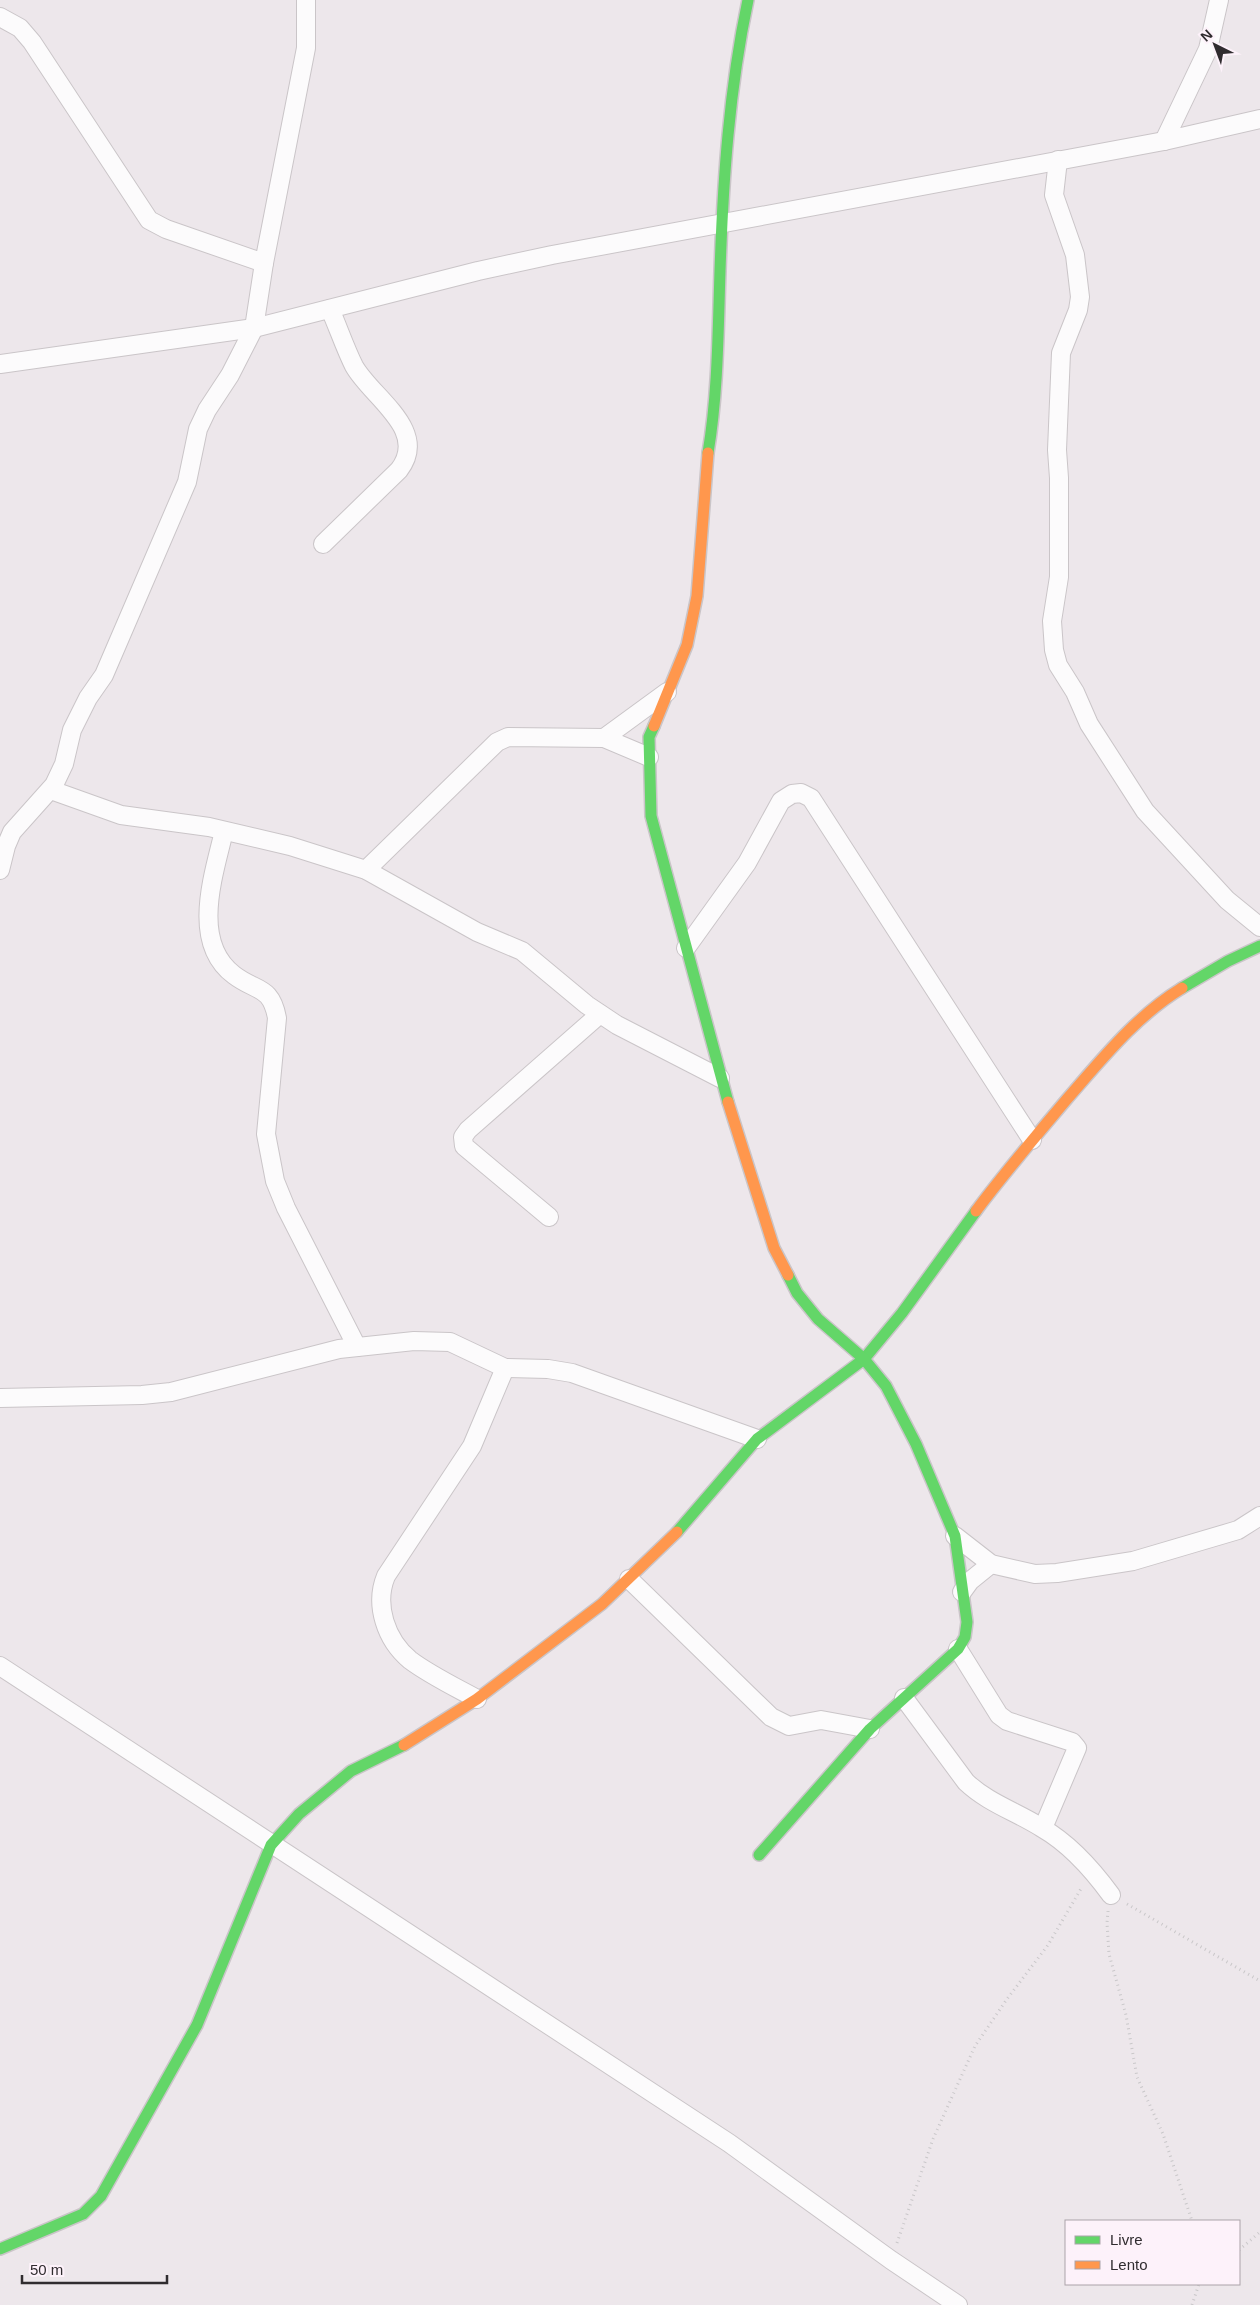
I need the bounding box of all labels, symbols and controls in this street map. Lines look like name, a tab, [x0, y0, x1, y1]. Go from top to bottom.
north arrow	[1190, 20, 1240, 70]
text: N	[1197, 26, 1215, 45]
legend	[1065, 2220, 1240, 2285]
text: Livre	[1110, 2231, 1143, 2248]
scale bar	[22, 2252, 168, 2284]
text: Lento	[1110, 2256, 1148, 2273]
text: 50 m	[30, 2261, 63, 2278]

